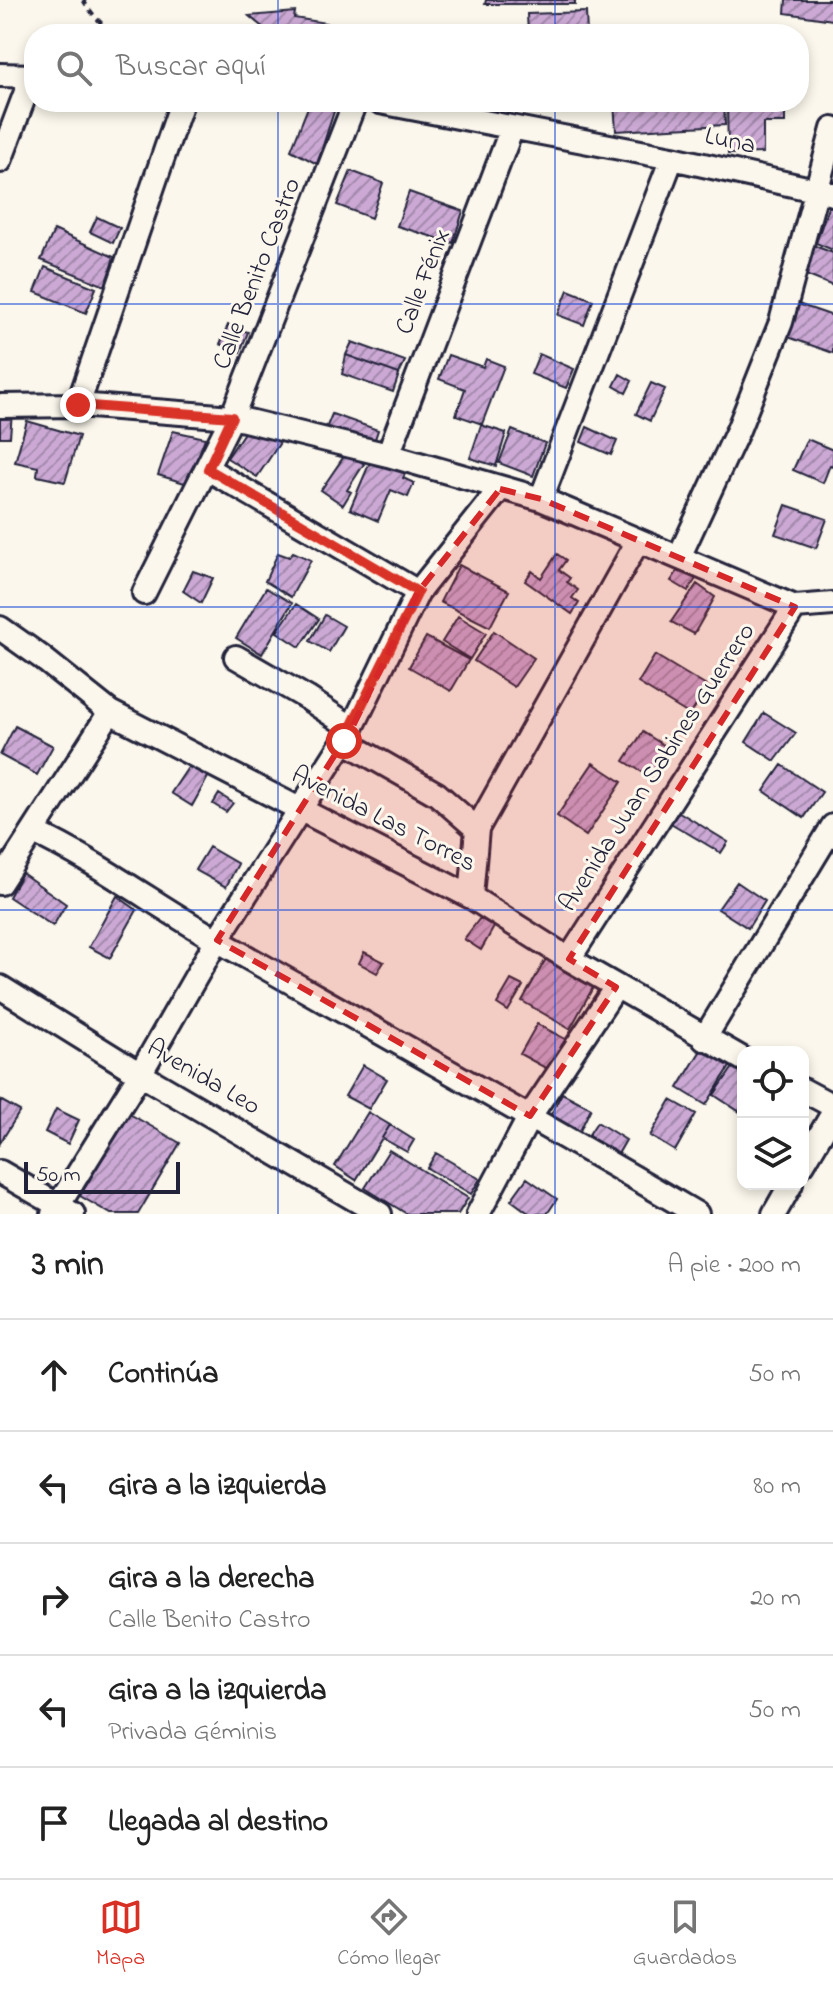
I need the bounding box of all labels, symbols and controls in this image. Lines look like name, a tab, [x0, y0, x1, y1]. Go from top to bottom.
search box	[24, 24, 809, 112]
icon: search	[52, 46, 96, 90]
text: Buscar aquí	[116, 46, 266, 90]
street label: Luna	[701, 118, 759, 166]
street label: Calle Benito Castro	[204, 173, 312, 375]
street label: Calle Fénix	[386, 224, 462, 340]
route end	[60, 387, 96, 423]
street label: Avenida Juan Sabines Guerrero	[550, 616, 766, 920]
route start	[326, 723, 362, 759]
street label: Avenida Las Torres	[284, 757, 482, 883]
street label: Avenida Leo	[139, 1030, 267, 1126]
map controls	[737, 1046, 809, 1190]
button: locate	[737, 1046, 809, 1118]
button: layers	[737, 1118, 809, 1190]
scale bar	[24, 1158, 180, 1194]
text: 50 m	[36, 1160, 81, 1192]
text: 3 min	[32, 1241, 104, 1291]
text: A pie · 200 m	[667, 1247, 801, 1285]
icon: ahead	[32, 1353, 76, 1397]
text: Continúa	[108, 1353, 218, 1397]
text: 50 m	[748, 1356, 801, 1394]
icon: left	[32, 1465, 76, 1509]
text: Gira a la izquierda	[108, 1465, 326, 1509]
text: 80 m	[753, 1468, 801, 1506]
text: Gira a la derecha	[108, 1558, 314, 1602]
icon: right	[32, 1577, 76, 1621]
text: 20 m	[750, 1580, 801, 1618]
text: Calle Benito Castro	[108, 1602, 310, 1640]
text: Gira a la izquierda	[108, 1670, 326, 1714]
icon: left	[32, 1689, 76, 1733]
text: 50 m	[748, 1692, 801, 1730]
text: Privada Géminis	[108, 1714, 277, 1752]
icon: arrive	[32, 1801, 76, 1845]
text: Llegada al destino	[108, 1801, 328, 1845]
tab: Mapa	[96, 1895, 145, 1975]
tab: Cómo llegar	[337, 1895, 441, 1975]
tab: Guardados	[633, 1895, 737, 1975]

